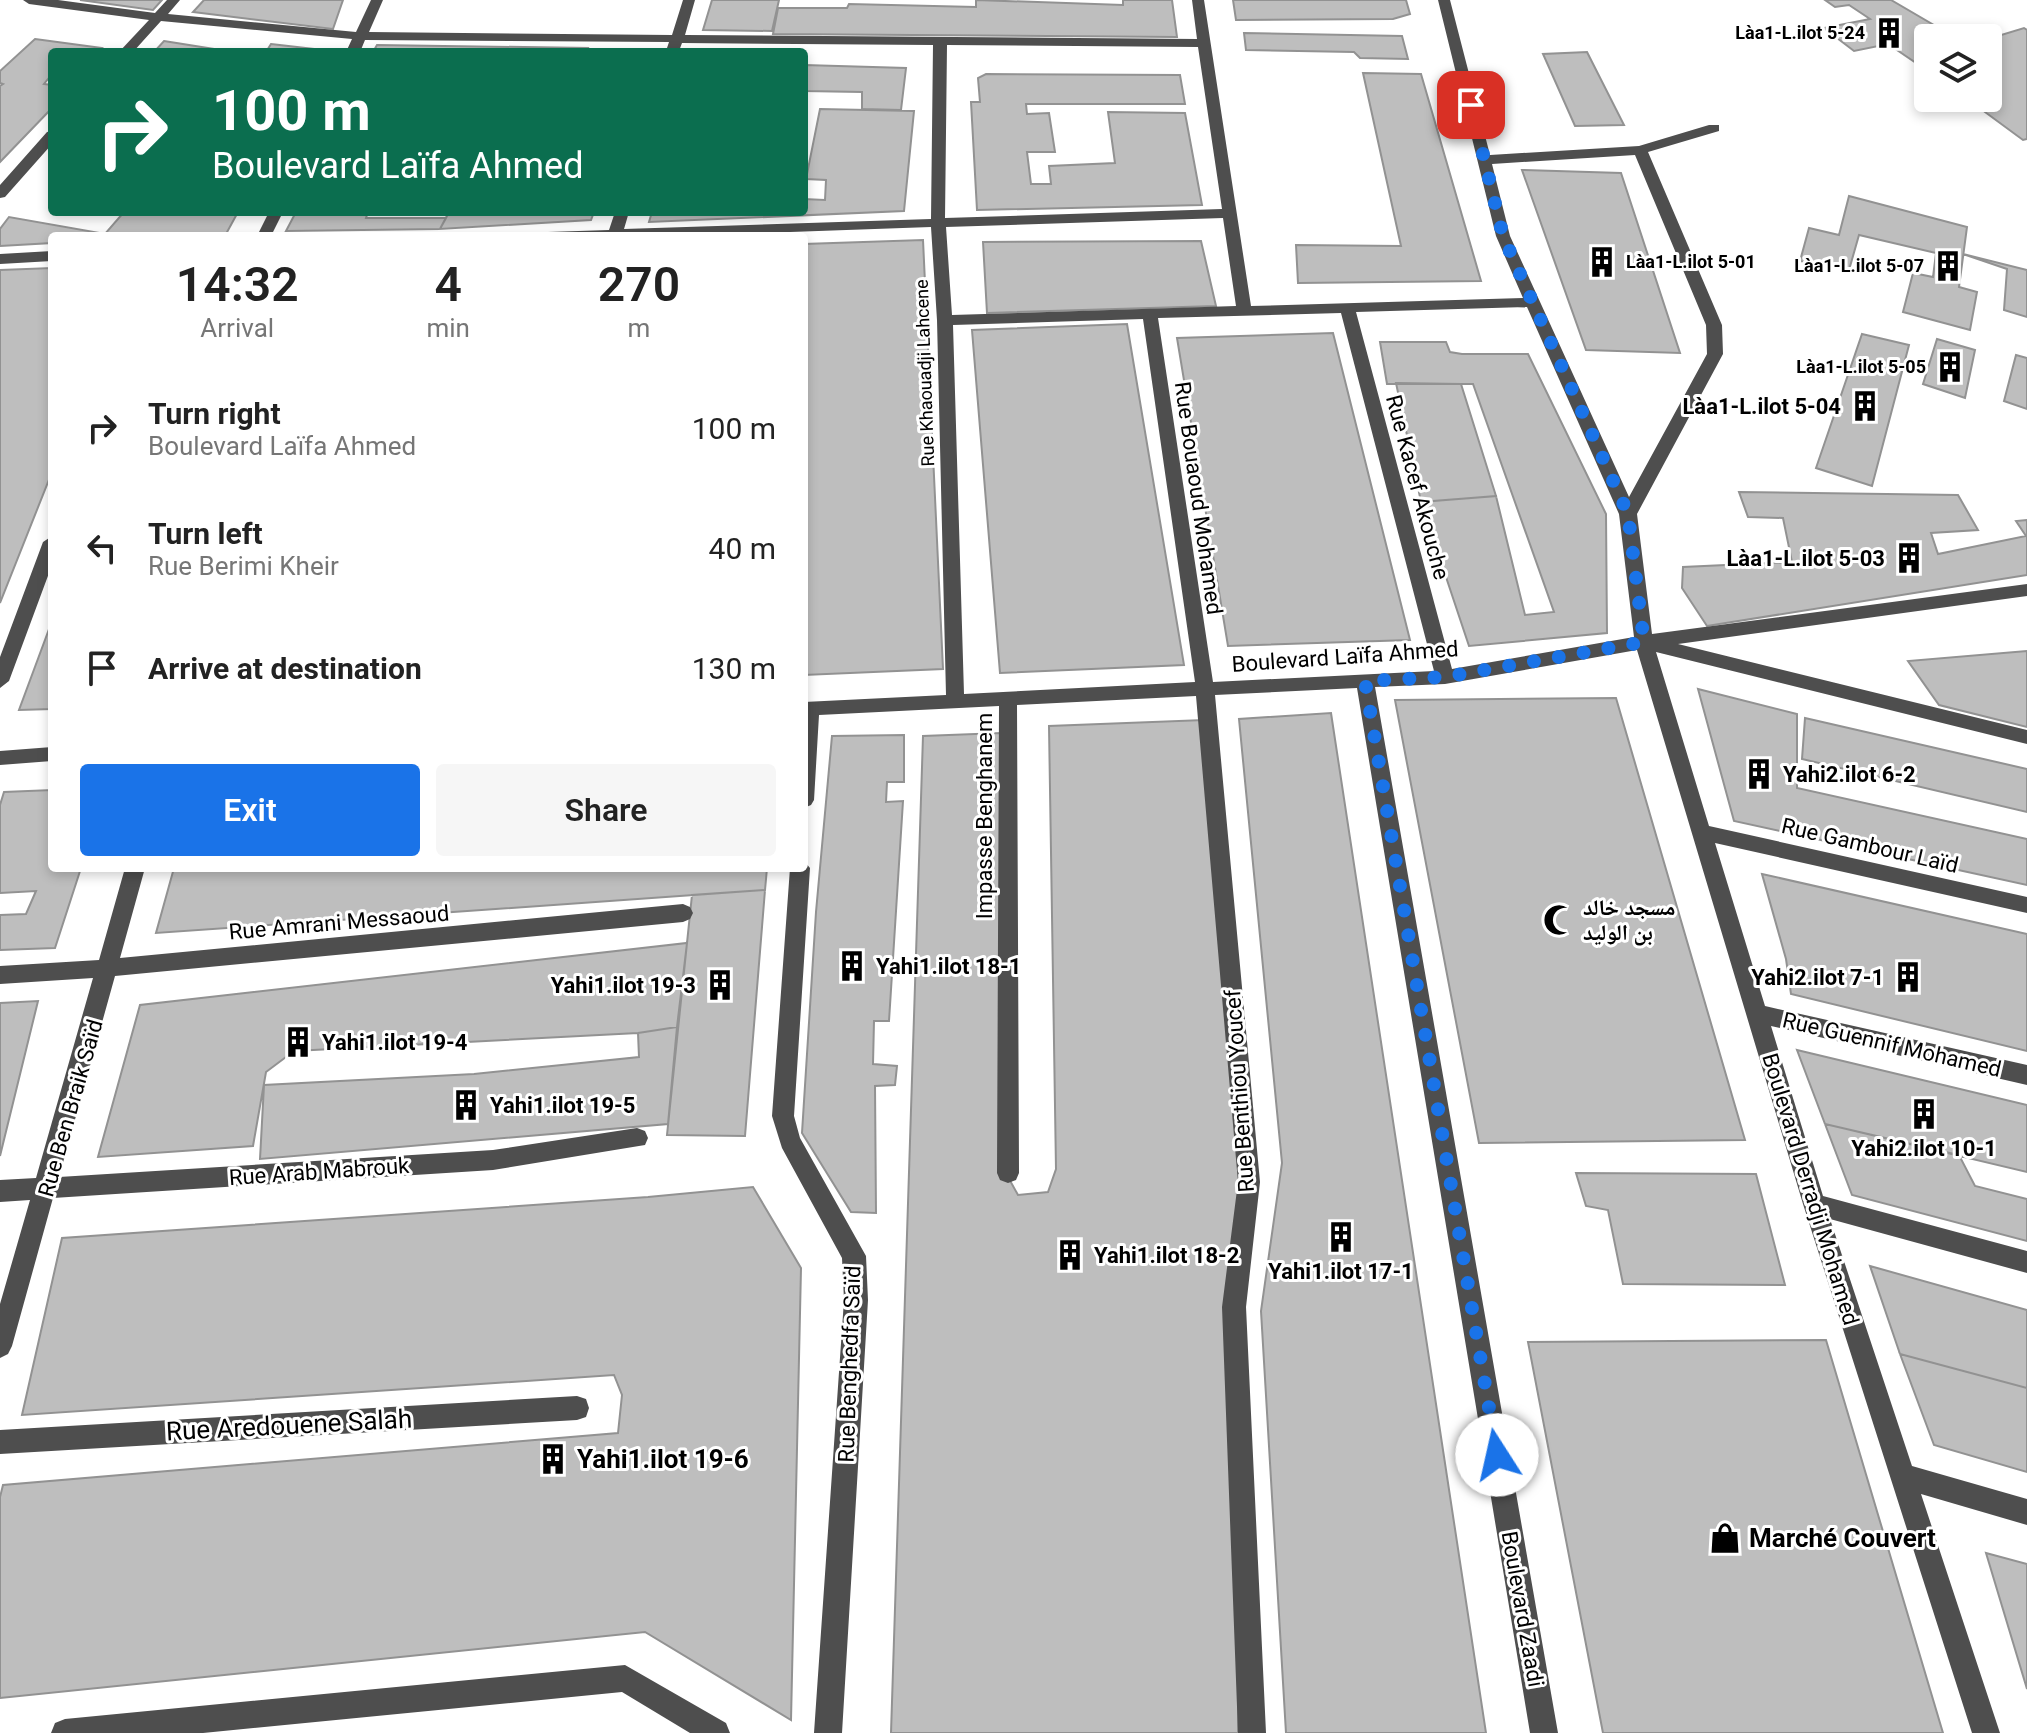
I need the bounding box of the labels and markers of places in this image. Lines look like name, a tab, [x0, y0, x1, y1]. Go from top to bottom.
building icon: Làa1-L.ilot 5-24	[1872, 16, 1906, 50]
place label: Làa1-L.ilot 5-24	[1735, 22, 1865, 43]
pin	[1437, 71, 1505, 139]
building icon: Làa1-L.ilot 5-01	[1585, 245, 1619, 279]
building icon: Làa1-L.ilot 5-07	[1931, 249, 1965, 283]
place label: Làa1-L.ilot 5-01	[1626, 251, 1756, 272]
place label: Làa1-L.ilot 5-07	[1794, 255, 1924, 276]
building icon: Làa1-L.ilot 5-05	[1933, 350, 1967, 384]
place label: Làa1-L.ilot 5-05	[1796, 356, 1926, 377]
building icon: Làa1-L.ilot 5-04	[1848, 389, 1882, 423]
place label: Làa1-L.ilot 5-04	[1682, 394, 1841, 419]
building icon: Làa1-L.ilot 5-03	[1892, 541, 1926, 575]
place label: Làa1-L.ilot 5-03	[1726, 546, 1885, 571]
building icon: Yahi2.ilot 6-2	[1742, 757, 1776, 791]
place label: Yahi2.ilot 6-2	[1783, 762, 1916, 787]
place label: مسجد خالد بن الوليد	[1583, 895, 1675, 946]
mosque icon: مسجد خالد بن الوليد	[1542, 903, 1576, 937]
building icon: Yahi1.ilot 18-1	[835, 949, 869, 983]
place label: Yahi1.ilot 18-1	[876, 954, 1021, 979]
building icon: Yahi2.ilot 7-1	[1891, 960, 1925, 994]
place label: Yahi2.ilot 7-1	[1751, 965, 1884, 990]
building icon: Yahi1.ilot 19-3	[703, 968, 737, 1002]
place label: Yahi1.ilot 19-3	[551, 973, 696, 998]
building icon: Yahi1.ilot 19-4	[281, 1025, 315, 1059]
place label: Yahi1.ilot 19-4	[322, 1030, 468, 1055]
building icon: Yahi1.ilot 19-5	[449, 1088, 483, 1122]
place label: Yahi1.ilot 19-5	[490, 1093, 635, 1118]
building icon: Yahi2.ilot 10-1	[1907, 1097, 1941, 1131]
place label: Yahi2.ilot 10-1	[1851, 1136, 1997, 1161]
building icon: Yahi1.ilot 17-1	[1324, 1220, 1358, 1254]
building icon: Yahi1.ilot 18-2	[1053, 1238, 1087, 1272]
place label: Yahi1.ilot 18-2	[1094, 1243, 1239, 1268]
place label: Yahi1.ilot 17-1	[1268, 1259, 1414, 1284]
building icon: Yahi1.ilot 19-6	[536, 1442, 570, 1476]
place label: Yahi1.ilot 19-6	[577, 1444, 749, 1474]
shop icon: Marché Couvert	[1708, 1521, 1742, 1555]
place label: Marché Couvert	[1749, 1523, 1936, 1553]

